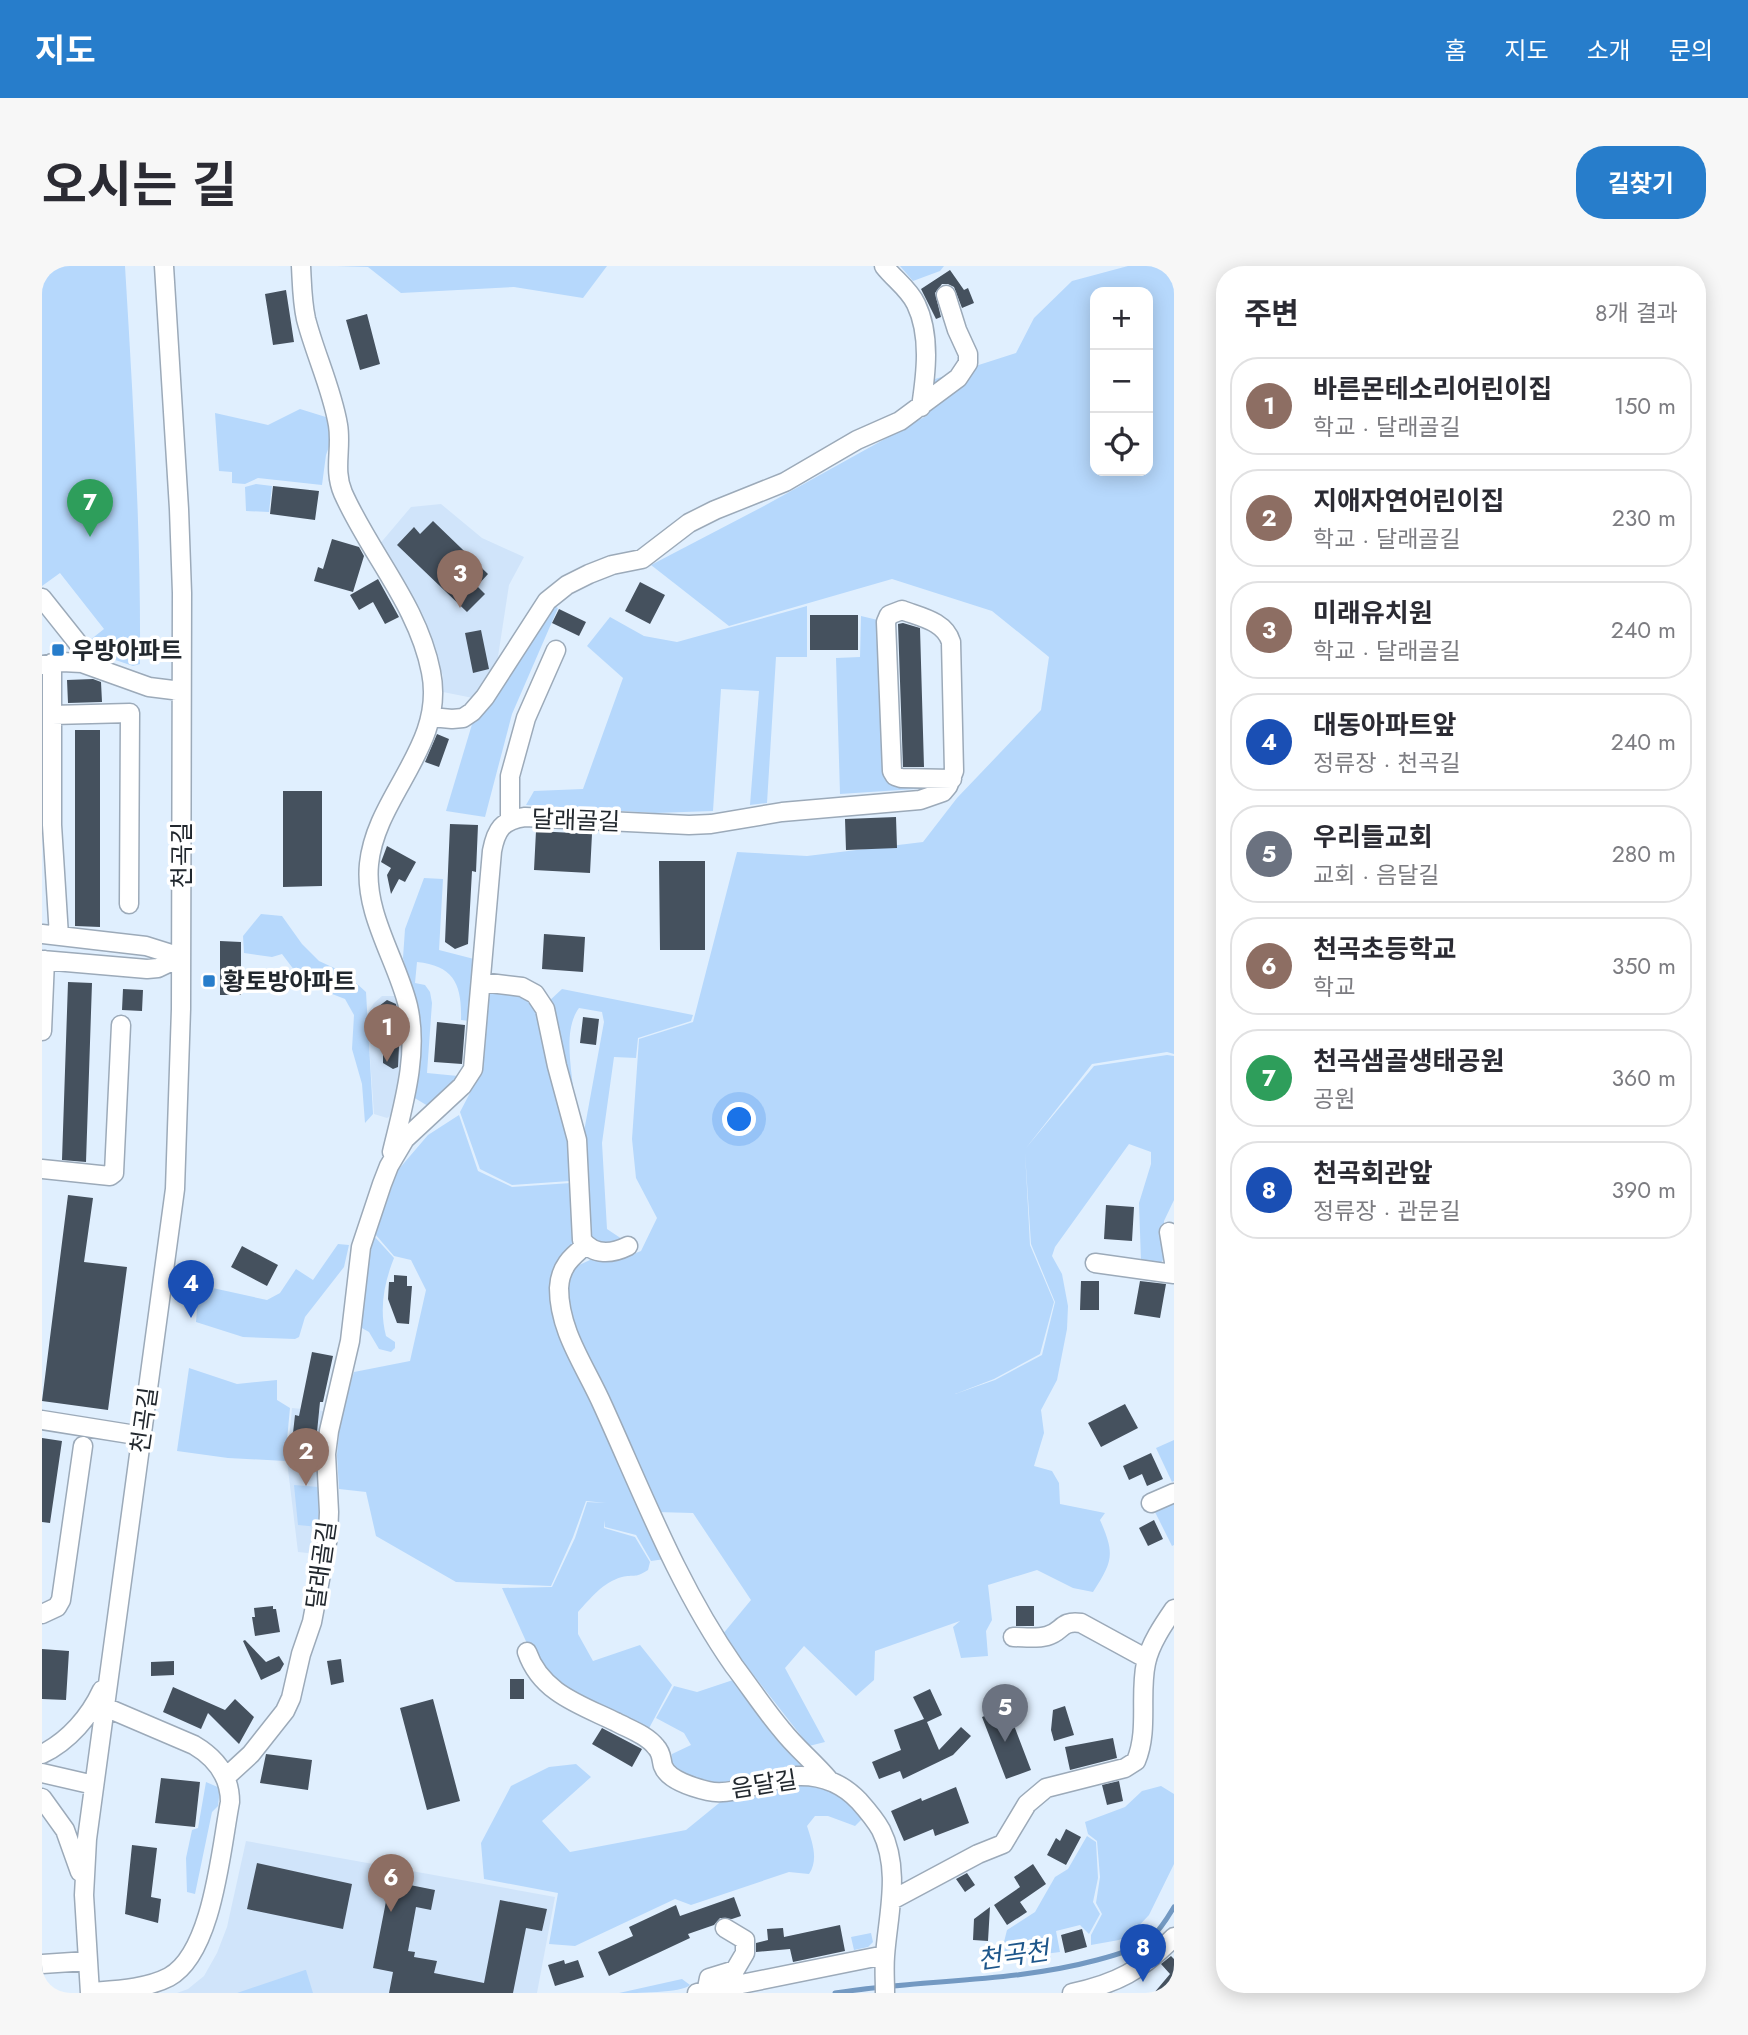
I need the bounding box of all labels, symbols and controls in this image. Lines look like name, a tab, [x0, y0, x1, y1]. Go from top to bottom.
text: 지도	[35, 27, 96, 74]
text: 홈	[1444, 33, 1466, 68]
text: 지도	[1504, 33, 1549, 68]
text: 소개	[1587, 33, 1631, 68]
text: 문의	[1669, 33, 1713, 68]
button: 길찾기	[1576, 146, 1706, 219]
text: 오시는 길	[42, 150, 237, 220]
map controls	[1090, 287, 1153, 476]
button: +	[1090, 287, 1153, 350]
text: 주변	[1244, 292, 1299, 335]
text: 8개 결과	[1595, 296, 1678, 330]
button: −	[1090, 350, 1153, 413]
text: 바른몬테소리어린이집	[1313, 370, 1552, 408]
text: 1	[1263, 389, 1275, 423]
text: 150 m	[1614, 389, 1676, 423]
text: 학교 · 달래골길	[1313, 410, 1461, 444]
button: locate	[1090, 413, 1153, 476]
pin: 7	[67, 479, 113, 537]
text: 지애자연어린이집	[1313, 482, 1504, 520]
text: 2	[1261, 501, 1277, 535]
text: 230 m	[1612, 501, 1676, 535]
text: 학교 · 달래골길	[1313, 522, 1461, 556]
pin: 3	[437, 550, 483, 608]
text: 미래유치원	[1313, 594, 1433, 632]
text: 3	[1262, 613, 1276, 647]
text: 240 m	[1611, 613, 1676, 647]
place label: 우방아파트	[72, 633, 182, 668]
text: 학교 · 달래골길	[1313, 634, 1461, 668]
marker: 우방아파트	[50, 642, 66, 658]
text: 대동아파트앞	[1313, 706, 1457, 744]
text: 4	[1261, 725, 1277, 759]
text: 240 m	[1611, 725, 1676, 759]
text: 정류장 · 천곡길	[1313, 746, 1461, 780]
street label: 달래골길	[531, 801, 621, 839]
text: 우리들교회	[1313, 818, 1433, 856]
street label: 천곡길	[164, 822, 199, 888]
text: 5	[1262, 837, 1276, 871]
text: 280 m	[1612, 837, 1676, 871]
text: 교회 · 음달길	[1313, 858, 1440, 892]
text: 천곡초등학교	[1313, 930, 1457, 968]
text: 6	[1261, 949, 1277, 983]
text: 350 m	[1612, 949, 1676, 983]
place label: 황토방아파트	[223, 964, 355, 999]
text: 학교	[1313, 970, 1355, 1004]
marker: 황토방아파트	[201, 973, 217, 989]
pin: 1	[364, 1004, 410, 1062]
text: 천곡샘골생태공원	[1313, 1042, 1504, 1080]
text: 7	[1262, 1061, 1276, 1095]
text: 360 m	[1612, 1061, 1676, 1095]
text: 공원	[1313, 1082, 1355, 1116]
your location	[722, 1102, 756, 1136]
text: 천곡회관앞	[1313, 1154, 1433, 1192]
text: 8	[1262, 1173, 1276, 1207]
text: 390 m	[1612, 1173, 1676, 1207]
text: 정류장 · 관문길	[1313, 1194, 1461, 1228]
pin: 4	[168, 1260, 214, 1318]
street label: 천곡길	[122, 1385, 166, 1455]
pin: 2	[283, 1428, 329, 1486]
street label: 달래골길	[298, 1519, 344, 1611]
pin: 5	[982, 1684, 1028, 1742]
street label: 음달길	[729, 1762, 799, 1806]
pin: 6	[368, 1854, 414, 1912]
pin: 8	[1120, 1924, 1166, 1982]
water label: 천곡천	[975, 1931, 1054, 1979]

